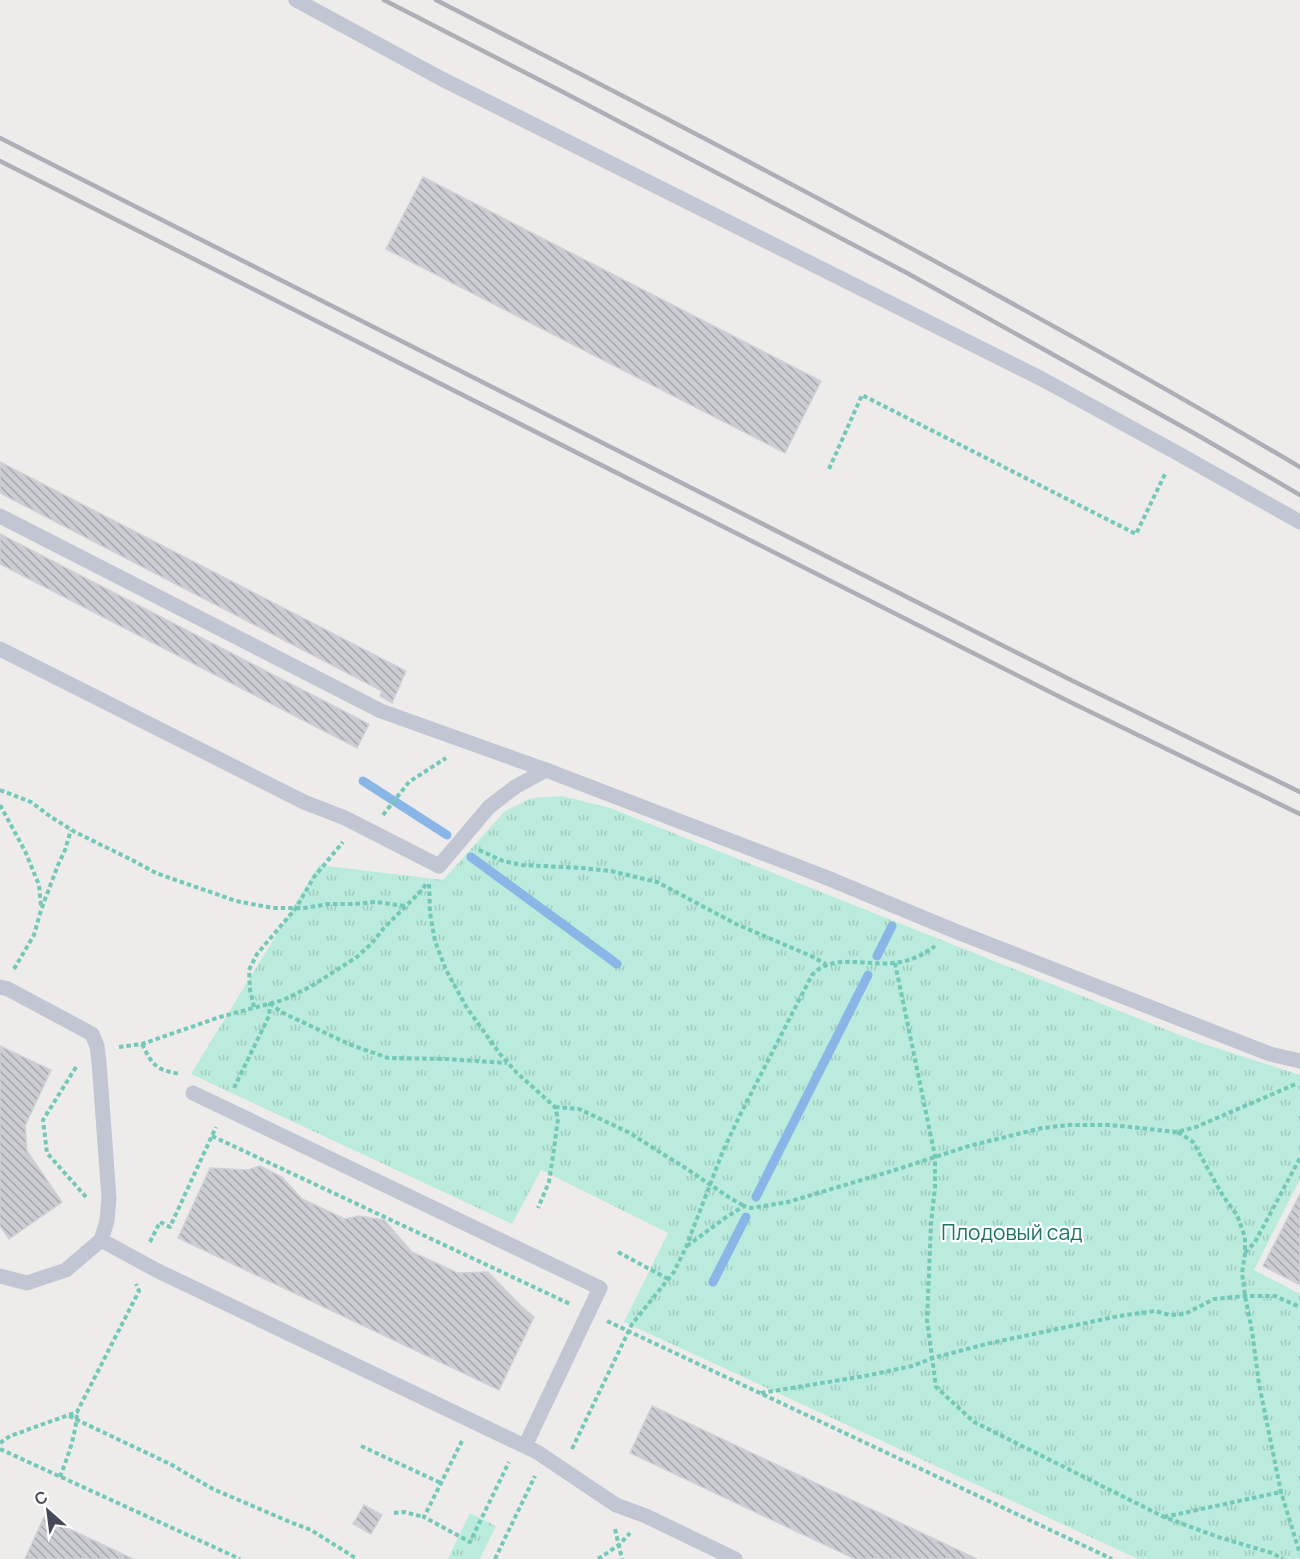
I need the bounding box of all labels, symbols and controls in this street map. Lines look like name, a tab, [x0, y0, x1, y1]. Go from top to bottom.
park label: Плодовый сад	[941, 1218, 1083, 1246]
north arrow	[18, 1481, 78, 1541]
text: С	[31, 1485, 51, 1510]

